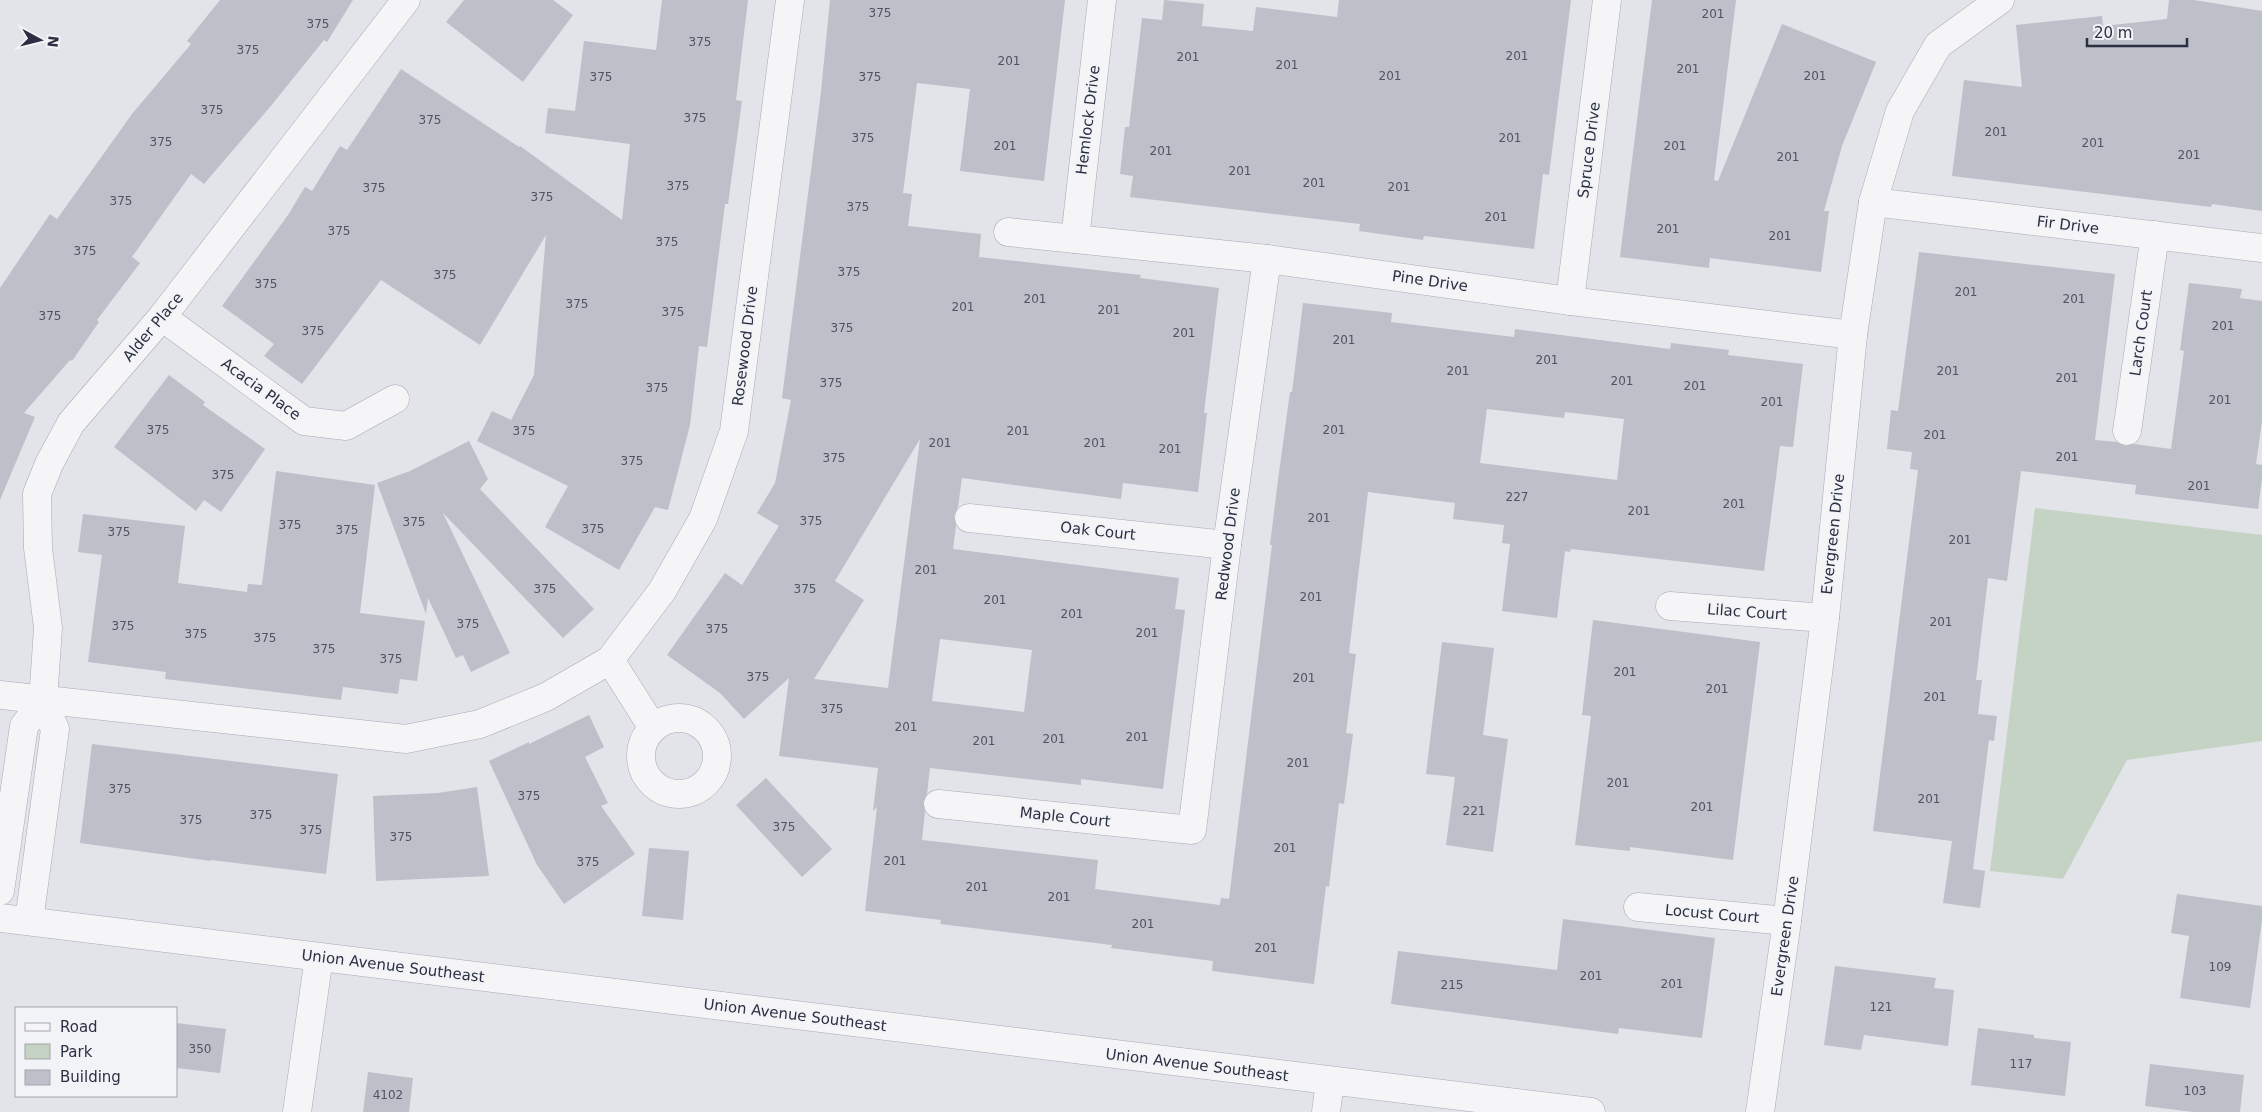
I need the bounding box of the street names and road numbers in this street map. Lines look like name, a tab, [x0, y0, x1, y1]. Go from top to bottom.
street label: Hemlock Drive	[1072, 64, 1104, 176]
street label: Spruce Drive	[1574, 101, 1604, 199]
street label: Fir Drive	[2036, 212, 2100, 238]
street label: Pine Drive	[1391, 267, 1469, 295]
street label: Rosewood Drive	[729, 285, 761, 407]
street label: Alder Place	[119, 289, 187, 365]
street label: Larch Court	[2126, 289, 2156, 377]
street label: Acacia Place	[218, 354, 304, 424]
street label: Evergreen Drive	[1818, 473, 1848, 595]
street label: Redwood Drive	[1212, 487, 1244, 601]
street label: Oak Court	[1059, 518, 1137, 544]
street label: Lilac Court	[1706, 600, 1788, 624]
street label: Maple Court	[1019, 803, 1111, 831]
street label: Evergreen Drive	[1768, 875, 1802, 997]
street label: Locust Court	[1664, 901, 1760, 927]
street label: Union Avenue Southeast	[300, 946, 486, 986]
street label: Union Avenue Southeast	[702, 995, 888, 1035]
street label: Union Avenue Southeast	[1104, 1045, 1290, 1085]

